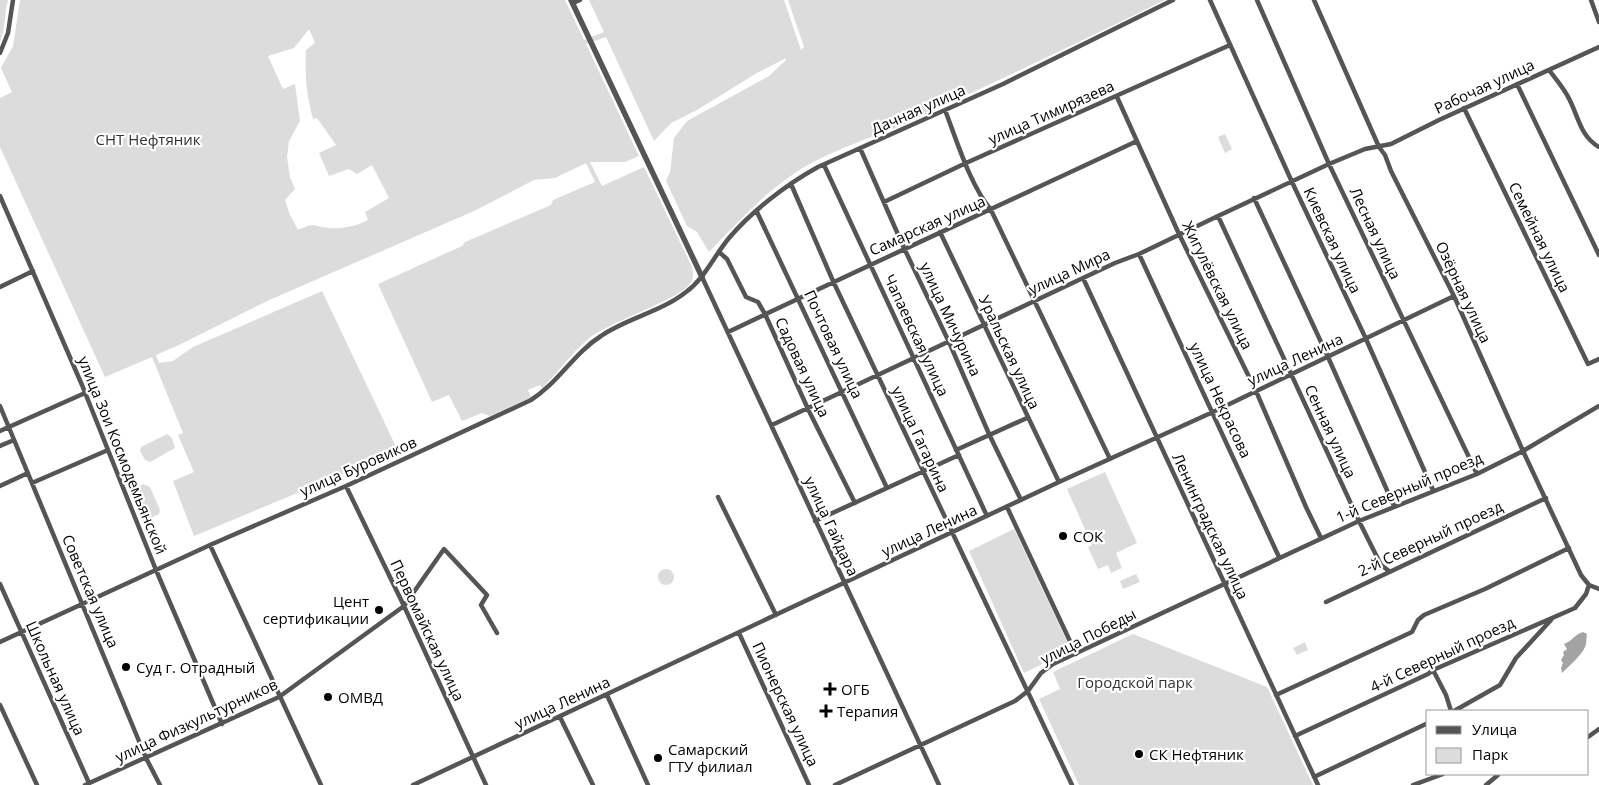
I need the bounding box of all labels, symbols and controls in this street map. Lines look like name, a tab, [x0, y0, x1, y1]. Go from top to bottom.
street label: Рабочая улица	[1431, 54, 1537, 118]
street label: улица Тимирязева	[985, 75, 1117, 149]
street label: Дачная улица	[868, 79, 968, 139]
park label: СНТ Нефтяник	[95, 129, 201, 149]
street label: Семейная улица	[1505, 179, 1575, 295]
street label: Киевская улица	[1300, 184, 1366, 296]
street label: Лесная улица	[1346, 184, 1406, 282]
street label: Самарская улица	[866, 190, 988, 260]
street label: Жигулёвская улица	[1178, 217, 1258, 353]
street label: Озёрная улица	[1432, 238, 1496, 346]
street label: улица Мира	[1025, 243, 1113, 299]
street label: улица Мичурина	[916, 259, 986, 379]
street label: Чапаевская улица	[880, 271, 954, 399]
street label: Почтовая улица	[800, 286, 868, 402]
street label: Уральская улица	[975, 292, 1045, 412]
street label: Садовая улица	[771, 314, 835, 420]
street label: улица Ленина	[1244, 328, 1346, 390]
street label: улица Некрасова	[1185, 339, 1257, 461]
street label: улица Зои Космодемьянской	[74, 353, 172, 557]
street label: Сенная улица	[1301, 381, 1361, 481]
street label: улица Гагарина	[888, 383, 954, 495]
street label: улица Буровиков	[297, 431, 419, 501]
street label: 1-й Северный проезд	[1333, 447, 1486, 527]
street label: Ленинградская улица	[1168, 450, 1254, 602]
street label: улица Гайдара	[800, 473, 864, 579]
street label: 2-й Северный проезд	[1355, 496, 1506, 580]
street label: улица Ленина	[878, 499, 980, 561]
place label: СОК	[1073, 526, 1104, 546]
marker: СОК	[1057, 530, 1069, 542]
street label: Советская улица	[58, 531, 124, 651]
street label: Первомайская улица	[386, 556, 470, 704]
place label: Цент сертификации	[263, 591, 369, 628]
street label: улица Победы	[1037, 603, 1139, 669]
marker: Цент сертификации	[373, 604, 385, 616]
street label: 4-й Северный проезд	[1367, 612, 1518, 696]
street label: Школьная улица	[22, 618, 90, 738]
street label: Пионерская улица	[748, 638, 824, 770]
place label: Суд г. Отрадный	[136, 657, 255, 677]
marker: Суд г. Отрадный	[120, 661, 132, 673]
street label: улица Ленина	[511, 671, 613, 733]
park label: Городской парк	[1077, 672, 1193, 692]
street label: улица Физкультурников	[112, 674, 280, 766]
place label: ОГБ	[841, 679, 870, 699]
marker: ОГБ	[823, 682, 837, 696]
place label: ОМВД	[338, 687, 383, 707]
marker: ОМВД	[322, 691, 334, 703]
place label: Терапия	[837, 701, 898, 721]
marker: Терапия	[819, 704, 833, 718]
legend	[1426, 710, 1589, 775]
text: Улица	[1472, 719, 1517, 739]
place label: Самарский ГТУ филиал	[668, 739, 753, 776]
place label: СК Нефтяник	[1149, 744, 1244, 764]
text: Парк	[1472, 744, 1508, 764]
marker: СК Нефтяник	[1133, 748, 1145, 760]
marker: Самарский ГТУ филиал	[652, 752, 664, 764]

